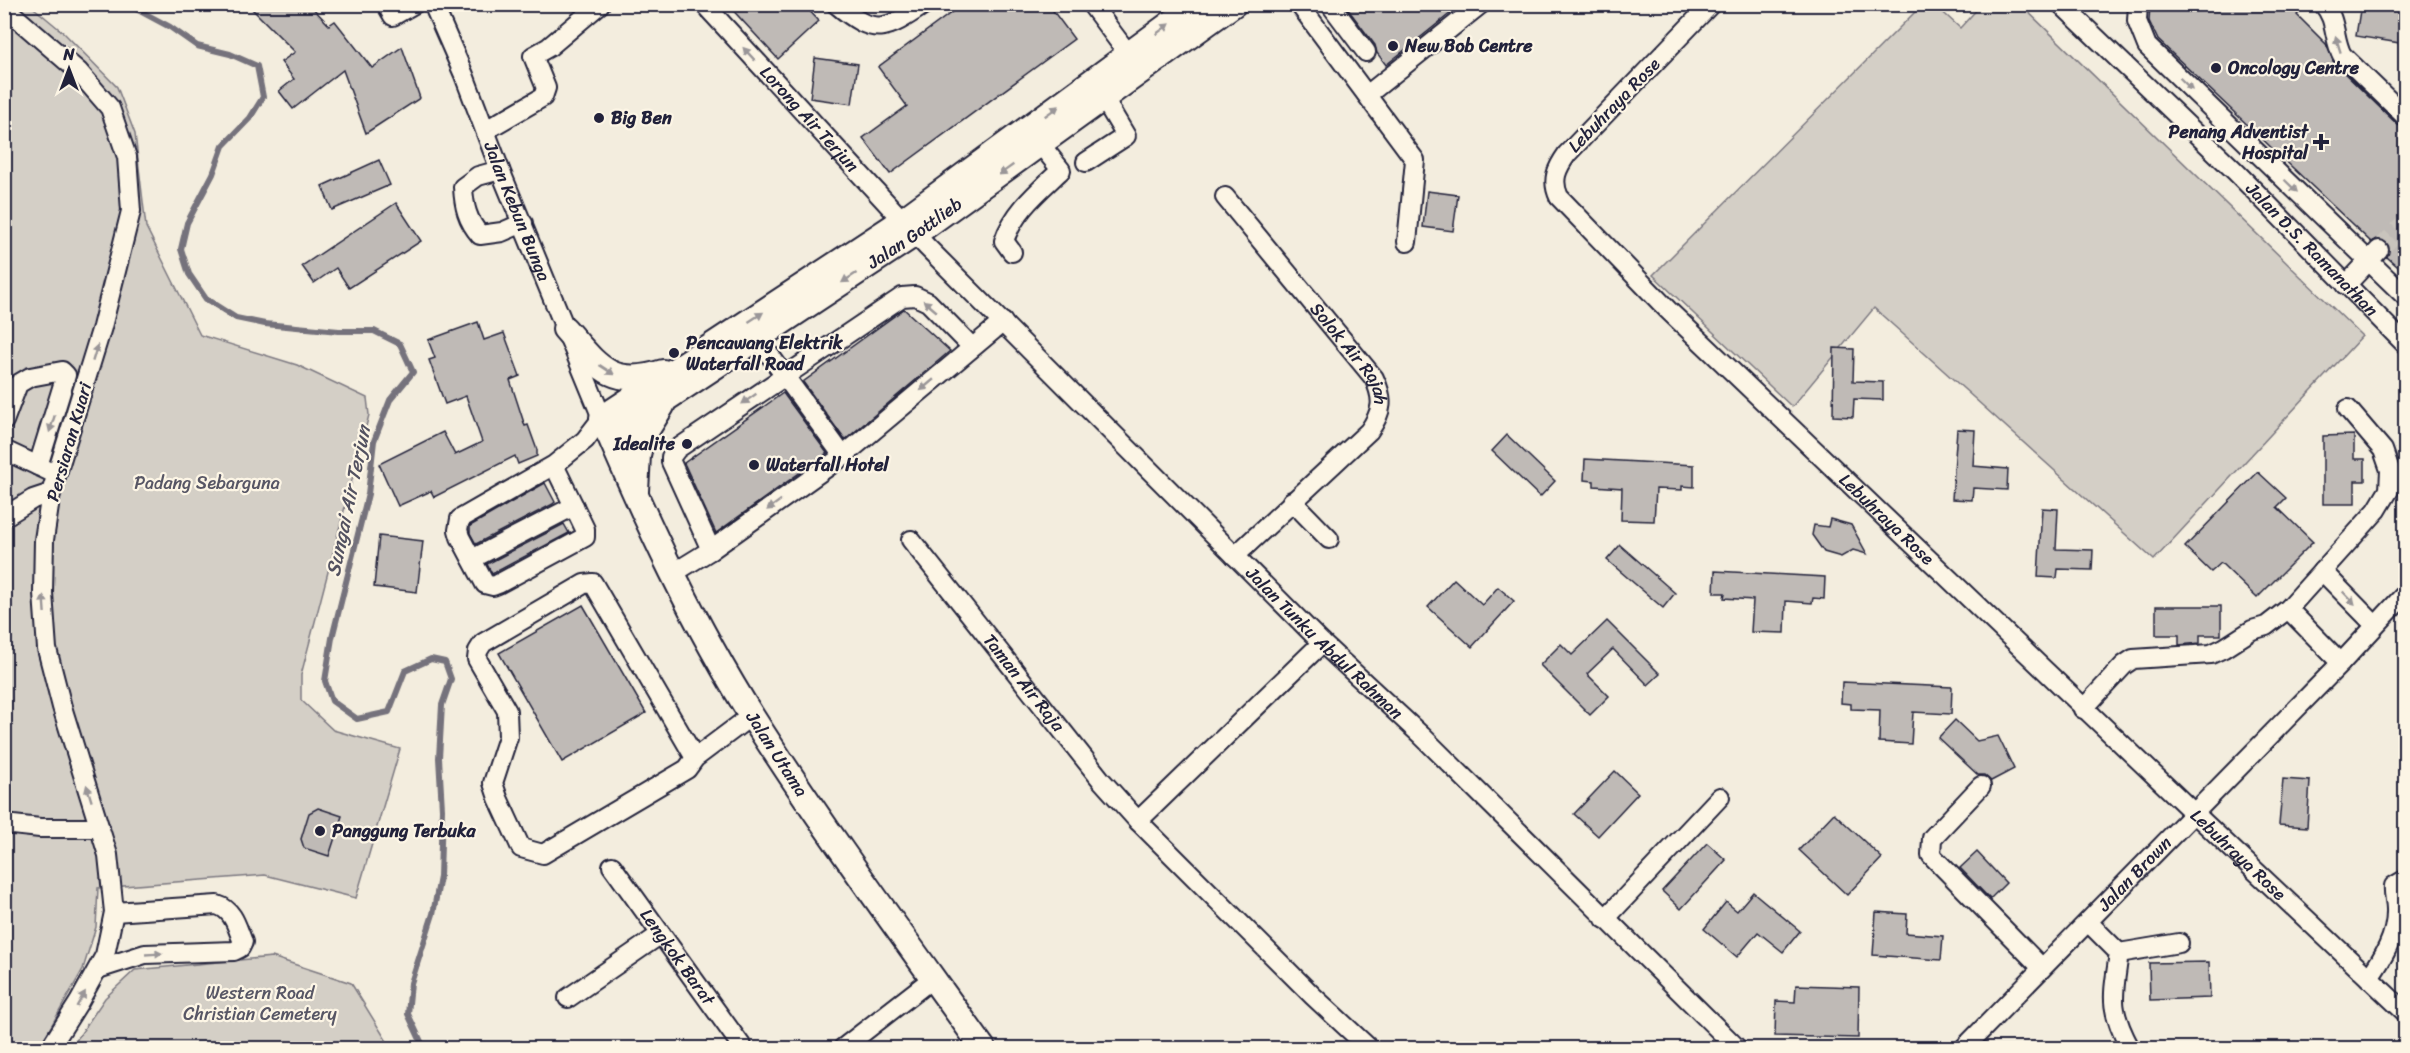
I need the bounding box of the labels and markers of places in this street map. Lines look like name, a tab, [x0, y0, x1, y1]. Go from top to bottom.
place label: New Bob Centre	[1404, 30, 1533, 62]
marker: New Bob Centre	[1386, 39, 1400, 53]
place label: Oncology Centre	[2228, 52, 2360, 84]
marker: Oncology Centre	[2209, 61, 2223, 75]
place label: Big Ben	[611, 102, 672, 134]
marker: Big Ben	[592, 111, 606, 125]
place label: Penang Adventist Hospital	[2169, 116, 2310, 169]
marker: Penang Adventist Hospital	[2312, 133, 2330, 151]
place label: Pencawang Elektrik Waterfall Road	[686, 327, 843, 380]
marker: Pencawang Elektrik Waterfall Road	[667, 346, 681, 360]
place label: Idealite	[612, 428, 676, 460]
marker: Idealite	[680, 437, 694, 451]
place label: Waterfall Hotel	[766, 449, 890, 481]
marker: Waterfall Hotel	[747, 458, 761, 472]
place label: Panggung Terbuka	[332, 815, 476, 847]
marker: Panggung Terbuka	[313, 824, 327, 838]

